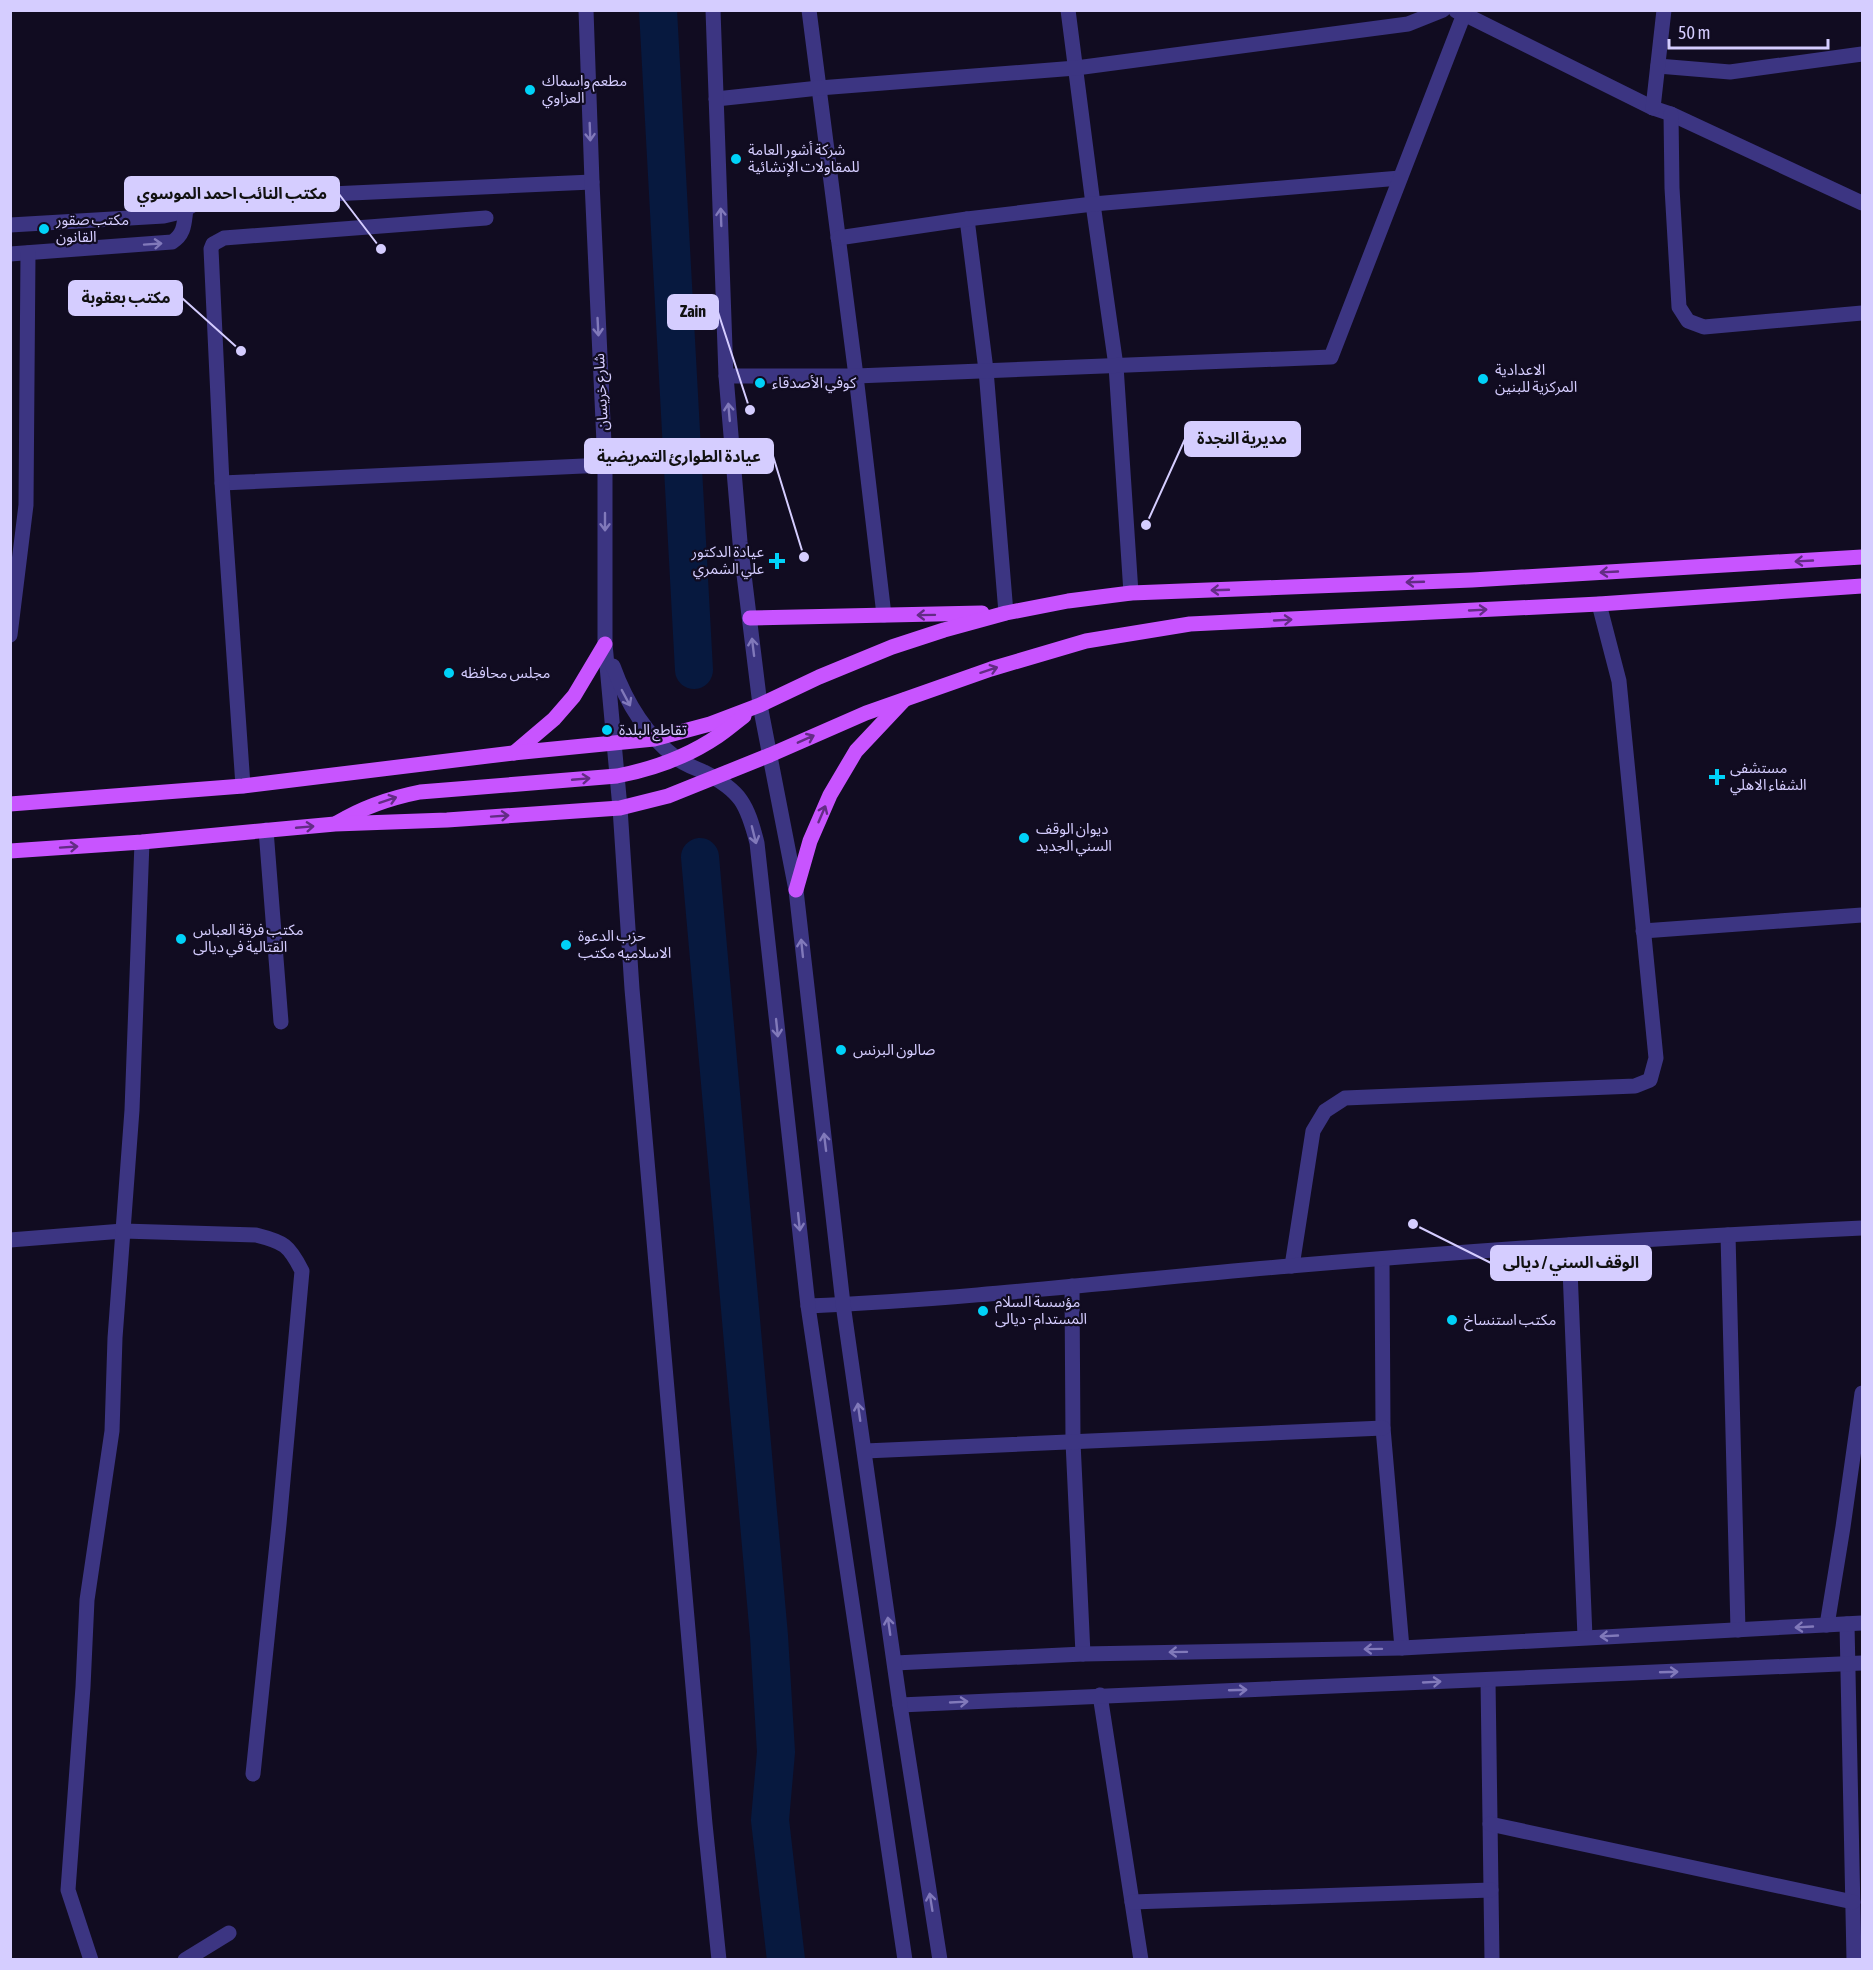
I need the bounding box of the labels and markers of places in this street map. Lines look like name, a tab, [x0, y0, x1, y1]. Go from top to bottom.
place label: مطعم واسماك العزاوي	[542, 72, 627, 109]
marker: مطعم واسماك العزاوي	[523, 83, 537, 97]
place label: شركة أشور العامة للمقاولات الإنشائية	[748, 141, 860, 177]
marker: شركة أشور العامة للمقاولات الإنشائية	[729, 152, 743, 166]
callout: مكتب النائب احمد الموسوي	[125, 177, 339, 211]
place label: مكتب صقور القانون	[55, 211, 129, 246]
marker: مكتب صقور القانون	[37, 222, 51, 236]
callout: مكتب بعقوبة	[69, 281, 182, 315]
callout: Zain	[668, 295, 718, 329]
place label: الاعدادية المركزية للبنين	[1495, 361, 1577, 396]
marker: الاعدادية المركزية للبنين	[1476, 372, 1490, 386]
place label: كوفي الأصدقاء	[772, 374, 857, 394]
marker: كوفي الأصدقاء	[753, 376, 767, 390]
callout: مديرية النجدة	[1185, 422, 1300, 456]
callout: عيادة الطوارئ التمريضية	[585, 439, 773, 473]
place label: عيادة الدكتور علي الشمري	[690, 543, 764, 580]
marker: عيادة الدكتور علي الشمري	[768, 552, 786, 570]
place label: مجلس محافظه	[461, 664, 550, 682]
marker: مجلس محافظه	[442, 666, 456, 680]
place label: تقاطع البلدة	[619, 721, 687, 742]
marker: تقاطع البلدة	[600, 723, 614, 737]
place label: مستشفى الشفاء الاهلي	[1730, 759, 1807, 796]
marker: مستشفى الشفاء الاهلي	[1708, 768, 1726, 786]
place label: ديوان الوقف السني الجديد	[1036, 820, 1112, 857]
marker: ديوان الوقف السني الجديد	[1017, 831, 1031, 845]
place label: مكتب فرقة العباس القتالية في ديالى	[193, 921, 304, 958]
place label: حزب الدعوة الاسلاميه مكتب	[578, 927, 671, 961]
marker: مكتب فرقة العباس القتالية في ديالى	[174, 932, 188, 946]
marker: حزب الدعوة الاسلاميه مكتب	[559, 938, 573, 952]
place label: صالون البرنس	[853, 1041, 935, 1059]
marker: صالون البرنس	[834, 1043, 848, 1057]
callout: الوقف السني / ديالى	[1491, 1246, 1651, 1280]
place label: مؤسسة السلام المستدام - ديالى	[995, 1293, 1087, 1330]
marker: مؤسسة السلام المستدام - ديالى	[976, 1304, 990, 1318]
place label: مكتب استنساخ	[1464, 1311, 1556, 1332]
marker: مكتب استنساخ	[1445, 1313, 1459, 1327]

